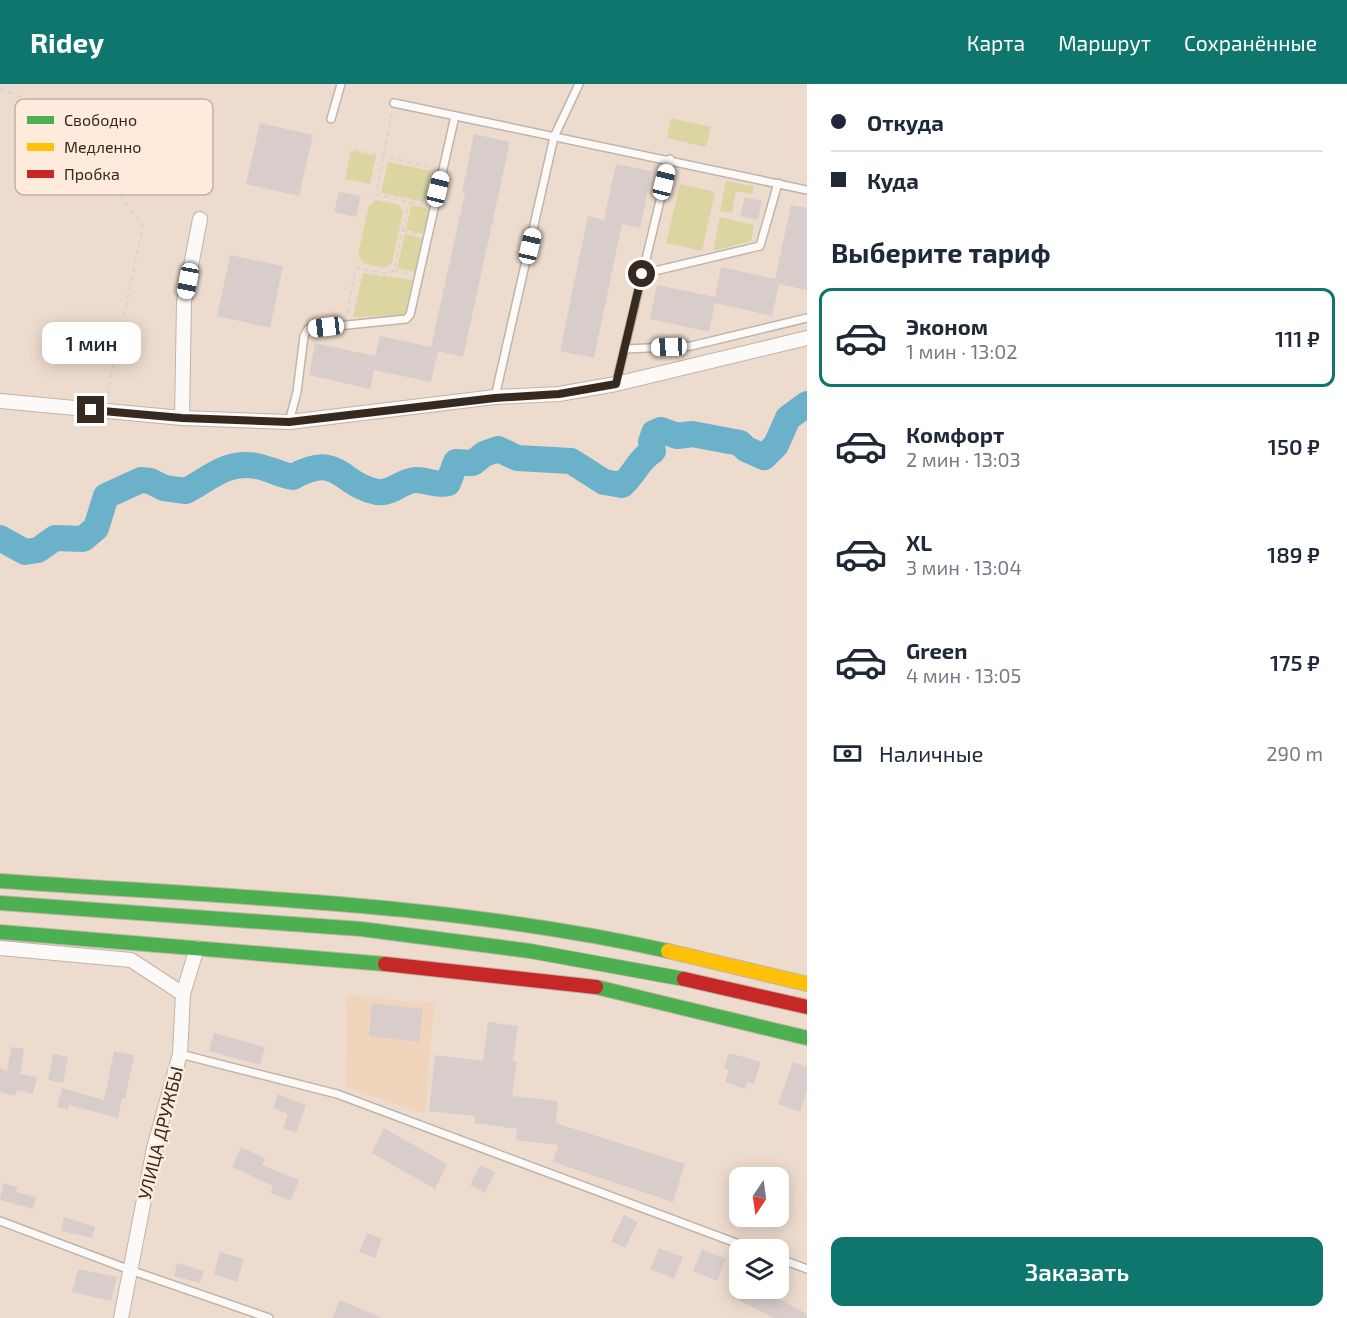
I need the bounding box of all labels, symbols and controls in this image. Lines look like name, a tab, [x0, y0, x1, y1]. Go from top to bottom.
text: Ridey	[30, 25, 104, 59]
text: Карта	[967, 30, 1025, 55]
text: Маршрут	[1058, 30, 1151, 55]
text: Сохранённые	[1184, 30, 1317, 55]
legend	[15, 99, 213, 195]
text: Откуда	[867, 109, 944, 135]
text: Свободно	[64, 110, 137, 129]
text: Медленно	[64, 137, 141, 156]
car	[651, 162, 677, 202]
text: Пробка	[64, 164, 120, 183]
text: Куда	[867, 167, 919, 193]
car	[425, 169, 451, 209]
car	[517, 226, 543, 266]
text: Выберите тариф	[831, 236, 1051, 268]
route start	[628, 260, 655, 287]
car	[176, 262, 200, 300]
icon: car	[834, 311, 888, 365]
text: Эконом	[906, 313, 988, 339]
car	[307, 316, 345, 338]
callout: 1 мин	[42, 323, 140, 365]
text: 111 ₽	[1275, 325, 1320, 351]
text: 1 мин	[65, 331, 118, 355]
car	[651, 337, 687, 357]
text: 1 мин · 13:02	[906, 339, 1018, 363]
route end	[77, 396, 104, 423]
icon: car	[834, 419, 888, 473]
text: Комфорт	[906, 421, 1004, 447]
text: 150 ₽	[1268, 433, 1320, 459]
text: 2 мин · 13:03	[906, 447, 1021, 471]
icon: car	[834, 527, 888, 581]
text: XL	[906, 529, 932, 555]
text: 189 ₽	[1267, 541, 1320, 567]
text: 3 мин · 13:04	[906, 555, 1022, 579]
icon: car	[834, 635, 888, 689]
text: Green	[906, 637, 968, 663]
text: 175 ₽	[1270, 649, 1320, 675]
text: 4 мин · 13:05	[906, 663, 1021, 687]
icon: cash	[831, 737, 864, 770]
text: Наличные	[879, 740, 983, 766]
text: 290 m	[1266, 741, 1323, 765]
street label: УЛИЦА ДРУЖБЫ	[133, 1064, 187, 1202]
north arrow	[729, 1167, 789, 1227]
map controls	[729, 1167, 789, 1299]
button: Заказать	[831, 1237, 1323, 1306]
button: layers	[729, 1239, 789, 1299]

